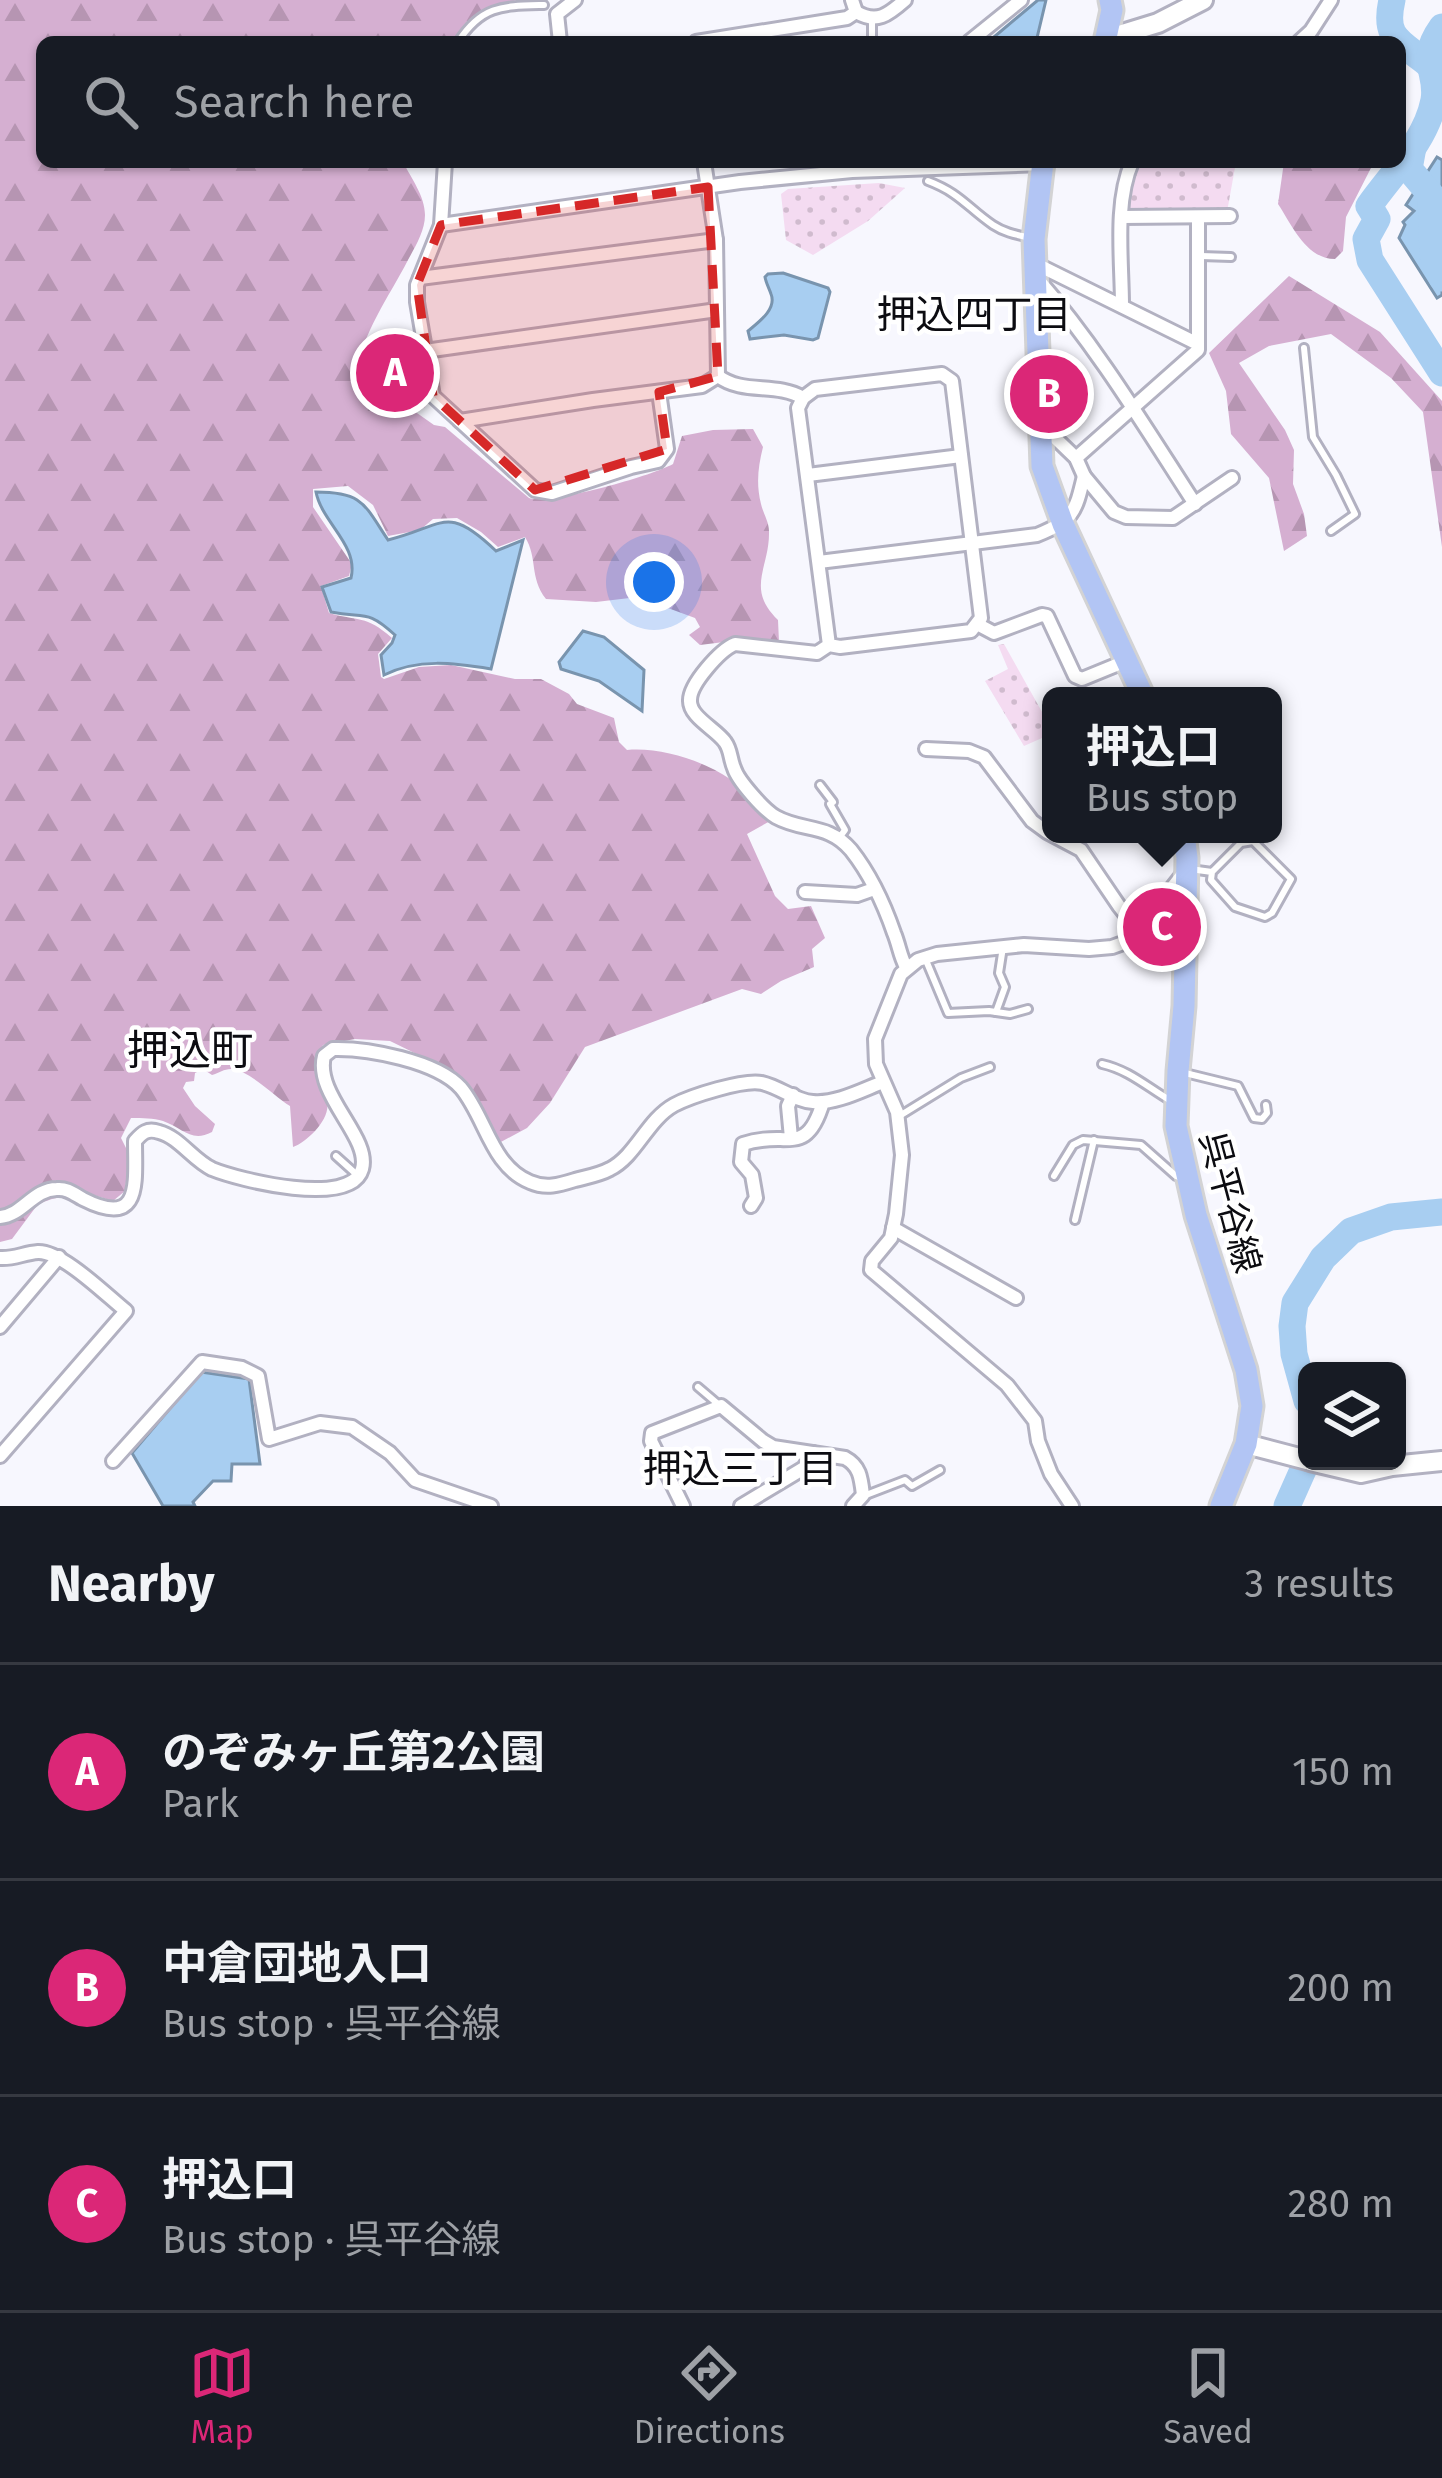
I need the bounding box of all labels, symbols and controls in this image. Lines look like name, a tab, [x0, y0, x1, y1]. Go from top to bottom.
search box	[36, 36, 1406, 168]
icon: search	[78, 69, 144, 135]
text: Search here	[174, 75, 414, 129]
district label: 押込四丁目	[876, 292, 1072, 338]
pin: A	[356, 328, 434, 418]
pin: B	[1010, 349, 1088, 439]
your location	[624, 552, 684, 612]
popup	[1042, 687, 1282, 843]
text: 押込口	[1086, 720, 1221, 774]
text: Bus stop	[1086, 775, 1238, 821]
pin: C	[1123, 882, 1201, 972]
district label: 押込町	[127, 1026, 253, 1076]
street label: 呉平谷線	[1190, 1127, 1270, 1278]
map controls	[1298, 1362, 1406, 1470]
button: layers	[1298, 1362, 1406, 1470]
district label: 押込三丁目	[642, 1446, 838, 1492]
text: Nearby	[48, 1553, 214, 1615]
text: 3 results	[1244, 1561, 1394, 1607]
text: のぞみヶ丘第2公園	[162, 1726, 545, 1780]
text: A	[75, 1749, 99, 1795]
text: 150 m	[1292, 1749, 1394, 1795]
text: Park	[162, 1781, 239, 1827]
text: 中倉団地入口	[162, 1937, 432, 1991]
text: B	[75, 1965, 99, 2011]
text: 200 m	[1287, 1965, 1394, 2011]
text: Bus stop · 呉平谷線	[162, 2001, 501, 2047]
text: 押込口	[162, 2153, 297, 2207]
text: C	[76, 2181, 98, 2227]
text: 280 m	[1288, 2181, 1394, 2227]
text: Bus stop · 呉平谷線	[162, 2217, 501, 2263]
tab: Map	[189, 2340, 255, 2452]
tab: Directions	[634, 2340, 785, 2452]
tab: Saved	[1163, 2340, 1253, 2452]

